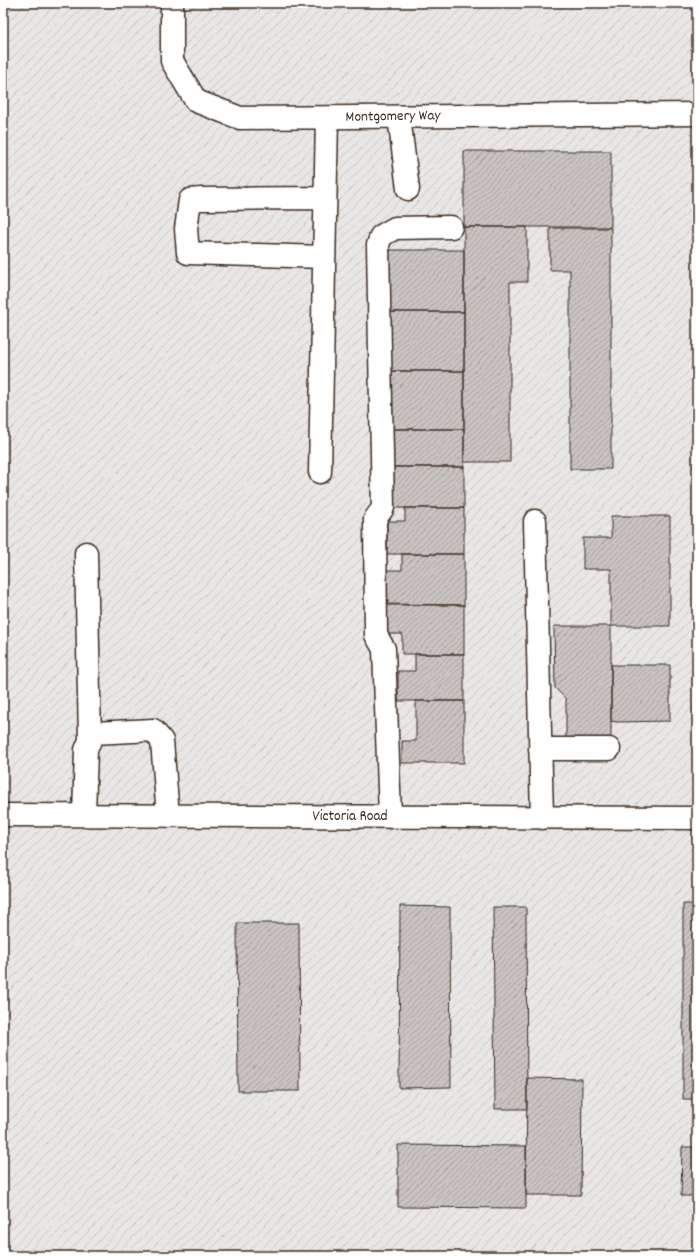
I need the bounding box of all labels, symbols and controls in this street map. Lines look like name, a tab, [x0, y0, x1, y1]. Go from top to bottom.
street label: Montgomery Way	[345, 105, 442, 129]
street label: Victoria Road	[312, 806, 388, 828]

